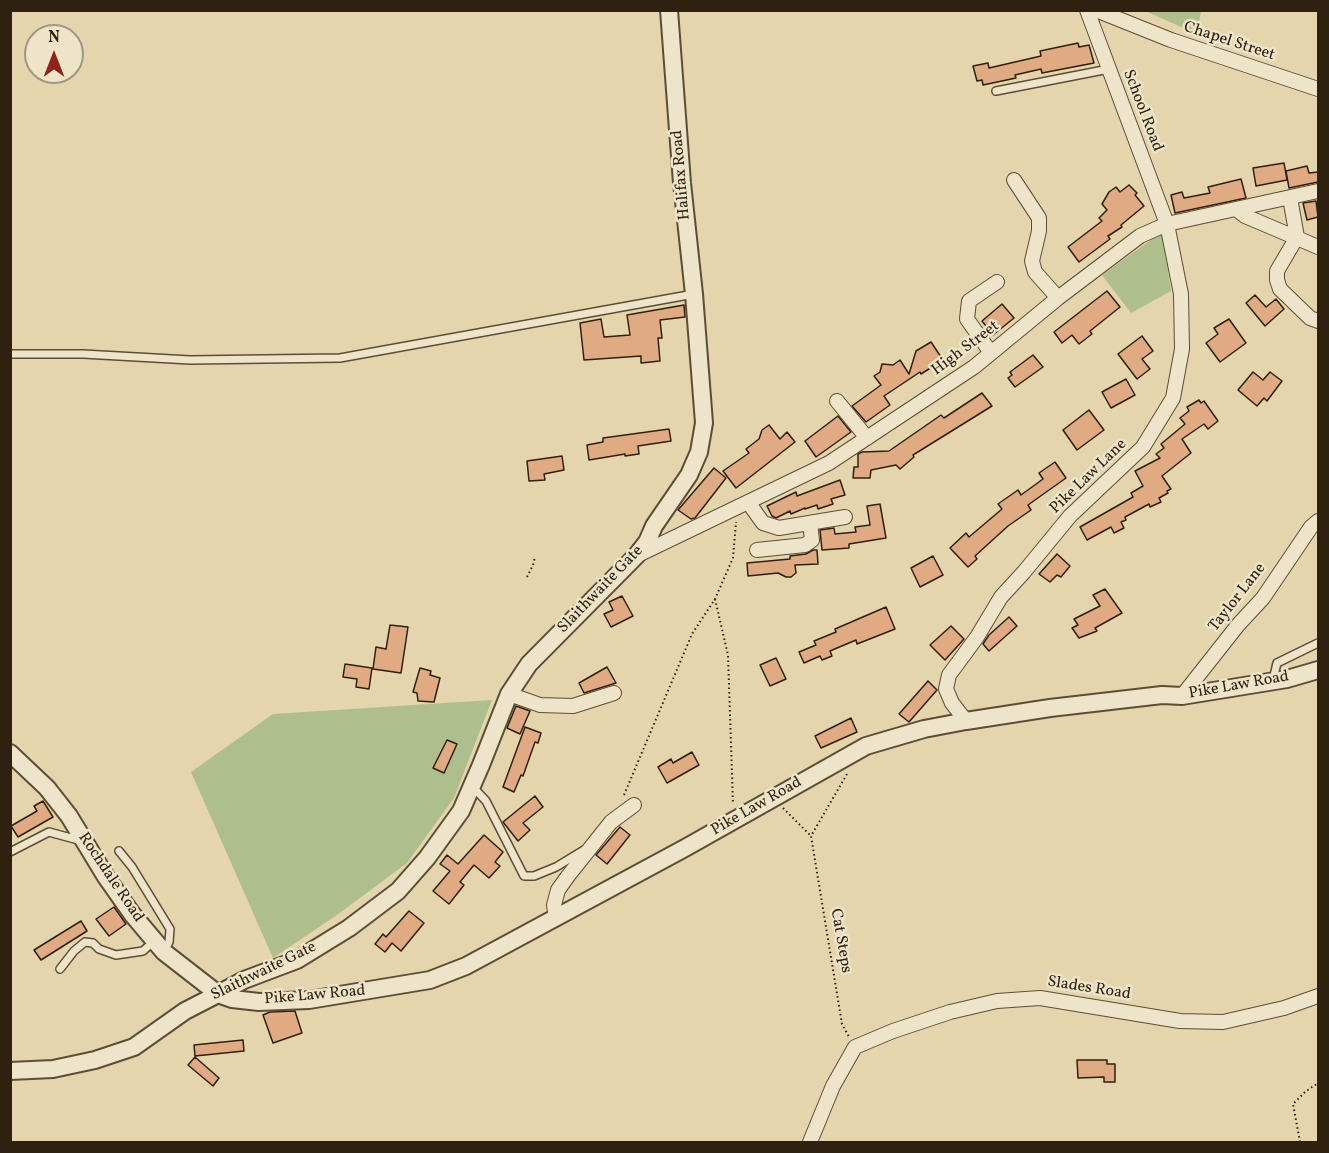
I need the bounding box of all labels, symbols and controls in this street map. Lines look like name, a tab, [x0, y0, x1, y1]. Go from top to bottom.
street label: Chapel Street	[1181, 18, 1277, 66]
north arrow	[24, 24, 84, 84]
text: N	[48, 27, 60, 49]
street label: School Road	[1118, 67, 1166, 155]
street label: Halifax Road	[668, 129, 696, 221]
street label: High Street	[928, 317, 1004, 381]
street label: Pike Law Lane	[1047, 436, 1131, 518]
street label: Slaithwaite Gate	[554, 542, 648, 638]
street label: Taylor Lane	[1205, 560, 1271, 636]
street label: Pike Law Road	[1187, 668, 1291, 704]
street label: Pike Law Road	[708, 773, 806, 841]
street label: Rochdale Road	[73, 829, 147, 927]
street label: Cat Steps	[825, 907, 855, 975]
street label: Slaithwaite Gate	[208, 938, 320, 1006]
street label: Slades Road	[1046, 973, 1132, 1005]
street label: Pike Law Road	[264, 982, 366, 1010]

